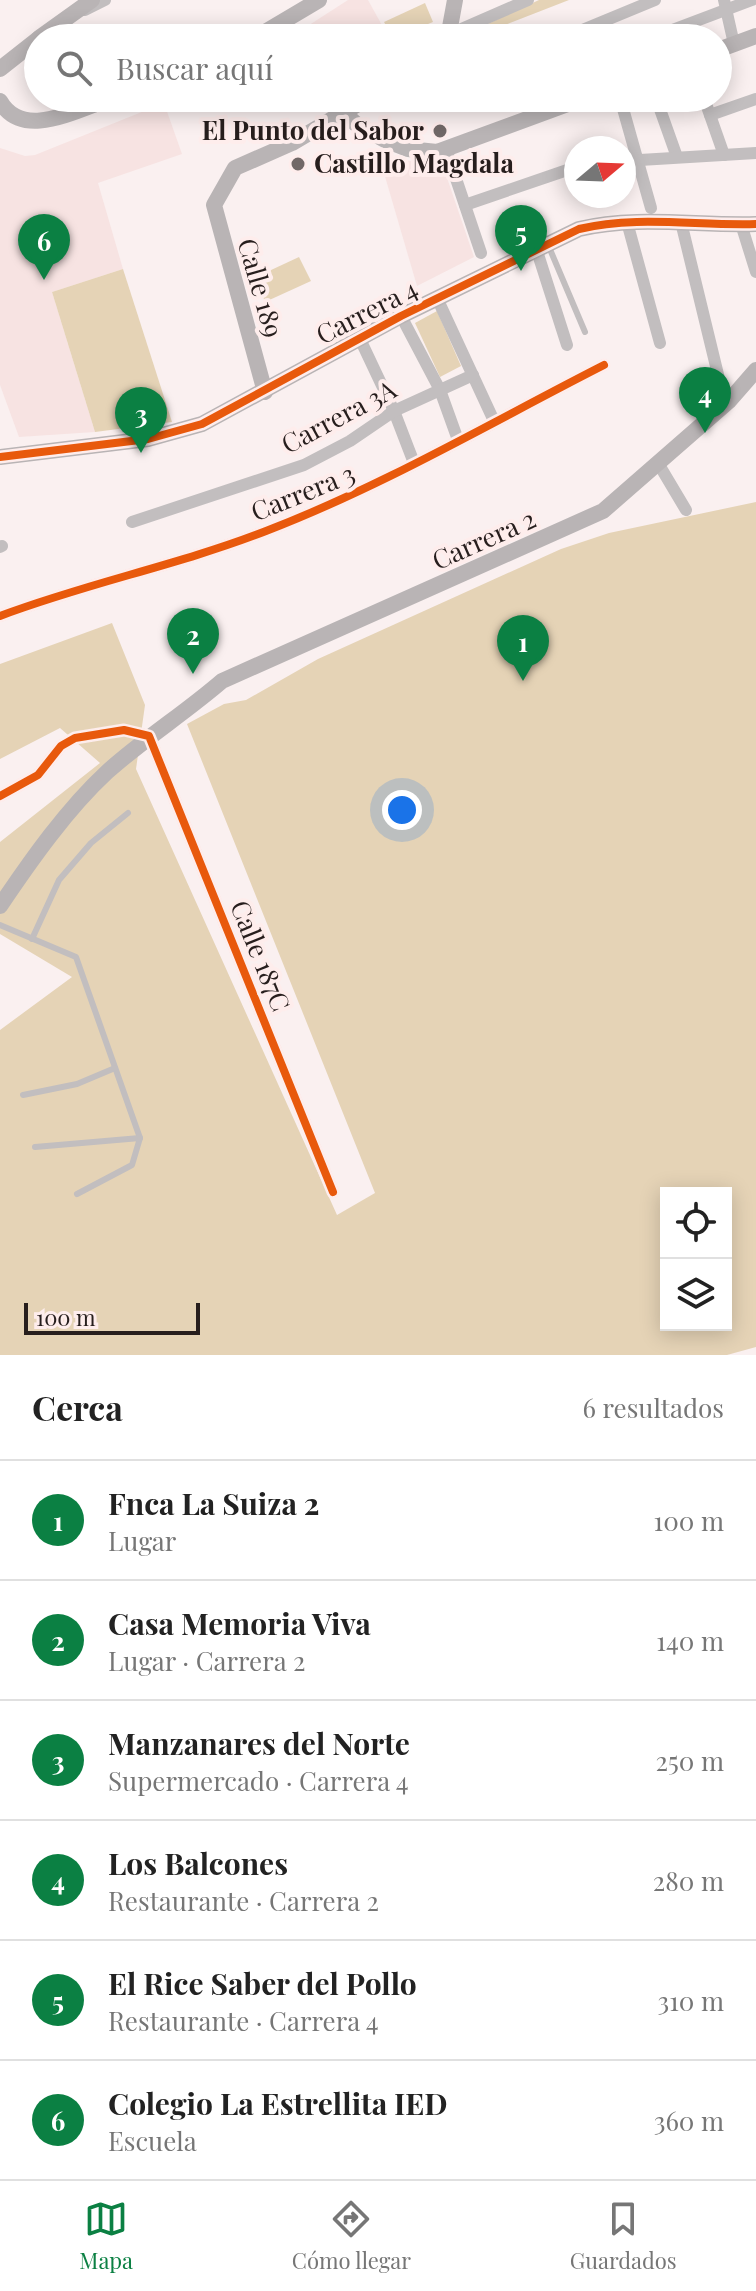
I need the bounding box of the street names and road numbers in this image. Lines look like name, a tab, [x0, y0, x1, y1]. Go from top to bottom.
street label: Calle 189	[231, 234, 292, 341]
street label: Carrera 4	[310, 270, 423, 351]
street label: Carrera 3A	[275, 370, 402, 461]
street label: Carrera 3	[245, 455, 360, 528]
street label: Carrera 2	[426, 500, 541, 577]
street label: Calle 187C	[223, 895, 299, 1016]

